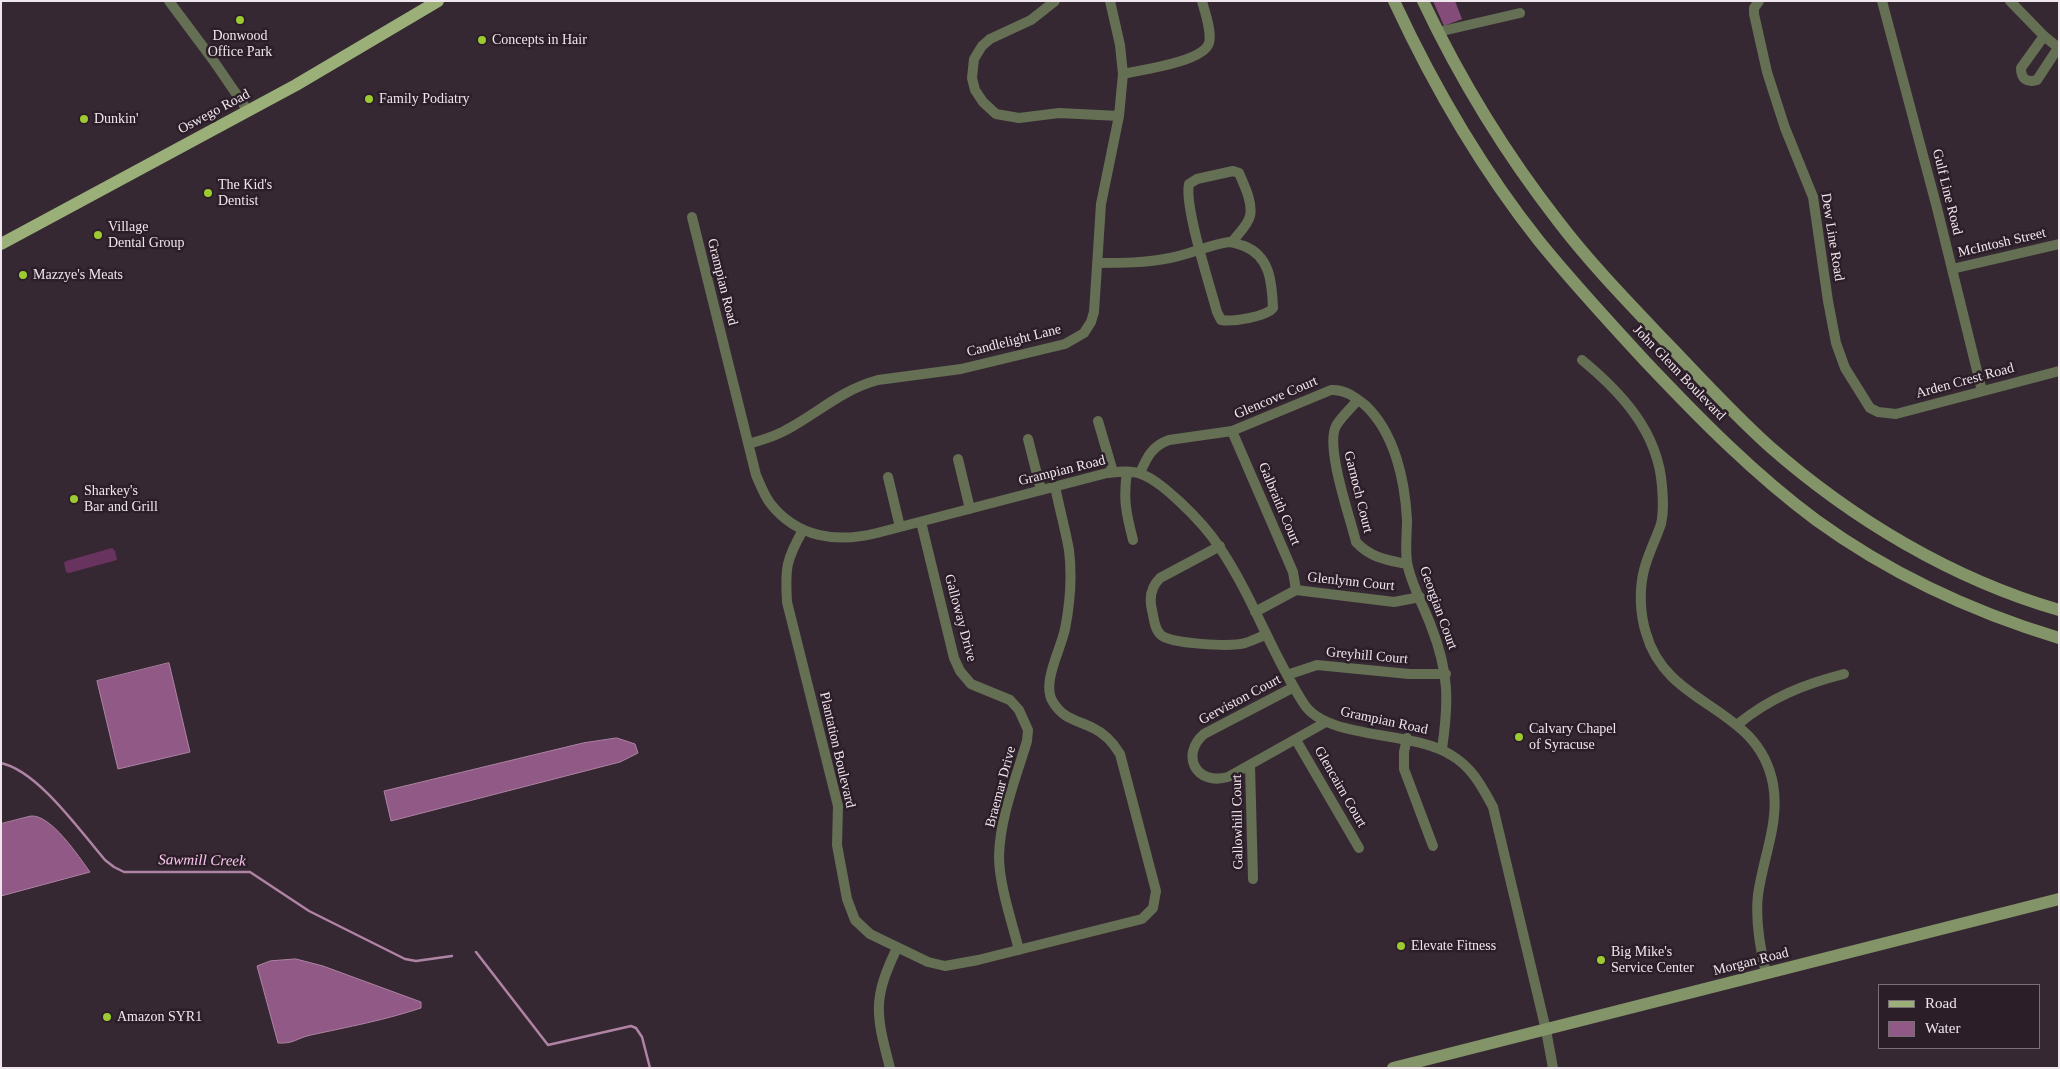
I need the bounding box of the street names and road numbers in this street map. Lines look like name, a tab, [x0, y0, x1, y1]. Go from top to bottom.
street label: Oswego Road	[175, 86, 253, 138]
street label: Gulf Line Road	[1928, 147, 1966, 237]
street label: Dew Line Road	[1817, 192, 1847, 282]
street label: McIntosh Street	[1956, 225, 2048, 261]
street label: Grampian Road	[703, 237, 741, 327]
street label: Candlelight Lane	[965, 321, 1063, 361]
street label: John Glenn Boulevard	[1629, 322, 1729, 424]
street label: Arden Crest Road	[1914, 360, 2016, 402]
street label: Glencove Court	[1232, 373, 1320, 423]
street label: Garnoch Court	[1340, 449, 1376, 535]
street label: Grampian Road	[1017, 452, 1107, 490]
street label: Galbraith Court	[1254, 460, 1304, 548]
street label: Georgian Court	[1415, 564, 1461, 652]
street label: Glenlynn Court	[1307, 569, 1395, 595]
street label: Galloway Drive	[940, 572, 980, 664]
street label: Greyhill Court	[1325, 644, 1409, 668]
street label: Gerviston Court	[1196, 671, 1284, 729]
street label: Plantation Boulevard	[815, 690, 859, 810]
street label: Grampian Road	[1339, 704, 1429, 738]
street label: Braemar Drive	[982, 744, 1020, 830]
street label: Glencairn Court	[1310, 744, 1370, 830]
street label: Gallowhill Court	[1229, 774, 1247, 870]
street label: Morgan Road	[1712, 945, 1790, 979]

